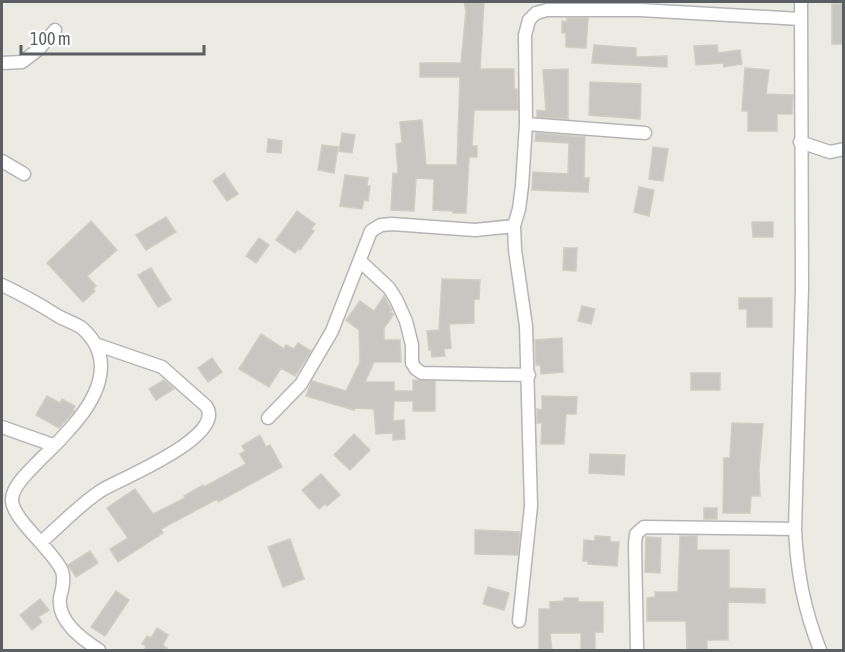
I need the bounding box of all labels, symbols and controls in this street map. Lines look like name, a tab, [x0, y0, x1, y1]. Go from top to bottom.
scale bar	[21, 18, 204, 56]
text: 100 m	[30, 28, 71, 49]

